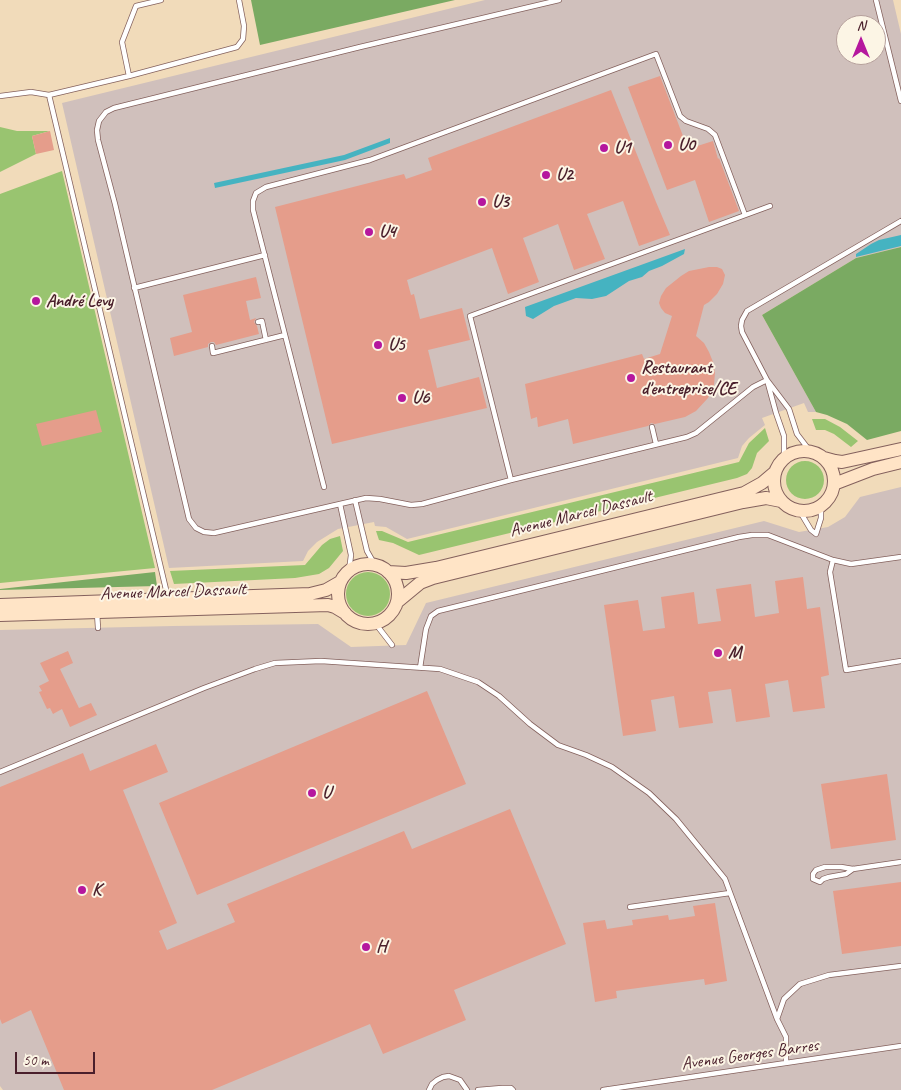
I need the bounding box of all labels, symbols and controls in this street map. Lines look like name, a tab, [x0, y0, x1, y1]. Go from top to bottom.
north arrow	[836, 15, 886, 65]
text: N	[857, 17, 865, 34]
place label: U0	[678, 134, 695, 156]
place label: U1	[614, 137, 631, 159]
marker: U0	[662, 139, 674, 151]
marker: U1	[598, 142, 610, 154]
place label: U2	[556, 164, 573, 186]
marker: U2	[540, 169, 552, 181]
place label: U3	[492, 191, 509, 213]
marker: U3	[476, 196, 488, 208]
place label: U4	[379, 221, 396, 243]
marker: U4	[363, 226, 375, 238]
place label: André Levy	[46, 290, 113, 312]
marker: André Levy	[30, 295, 42, 307]
place label: U5	[388, 334, 404, 356]
marker: U5	[372, 339, 384, 351]
place label: Restaurant d'entreprise/CE	[641, 357, 736, 399]
marker: Restaurant d'entreprise/CE	[625, 372, 637, 384]
place label: U6	[412, 387, 429, 409]
marker: U6	[396, 392, 408, 404]
street label: Avenue Marcel Dassault	[508, 486, 654, 542]
street label: Avenue Marcel Dassault	[100, 579, 246, 605]
place label: M	[728, 642, 741, 664]
marker: M	[712, 647, 724, 659]
place label: U	[322, 782, 331, 804]
marker: U	[306, 787, 318, 799]
place label: K	[92, 879, 101, 901]
marker: K	[76, 884, 88, 896]
place label: H	[376, 936, 386, 958]
marker: H	[360, 941, 372, 953]
street label: Avenue Georges Barres	[680, 1035, 820, 1075]
scale bar	[18, 1042, 98, 1074]
text: 50 m	[23, 1051, 49, 1070]

